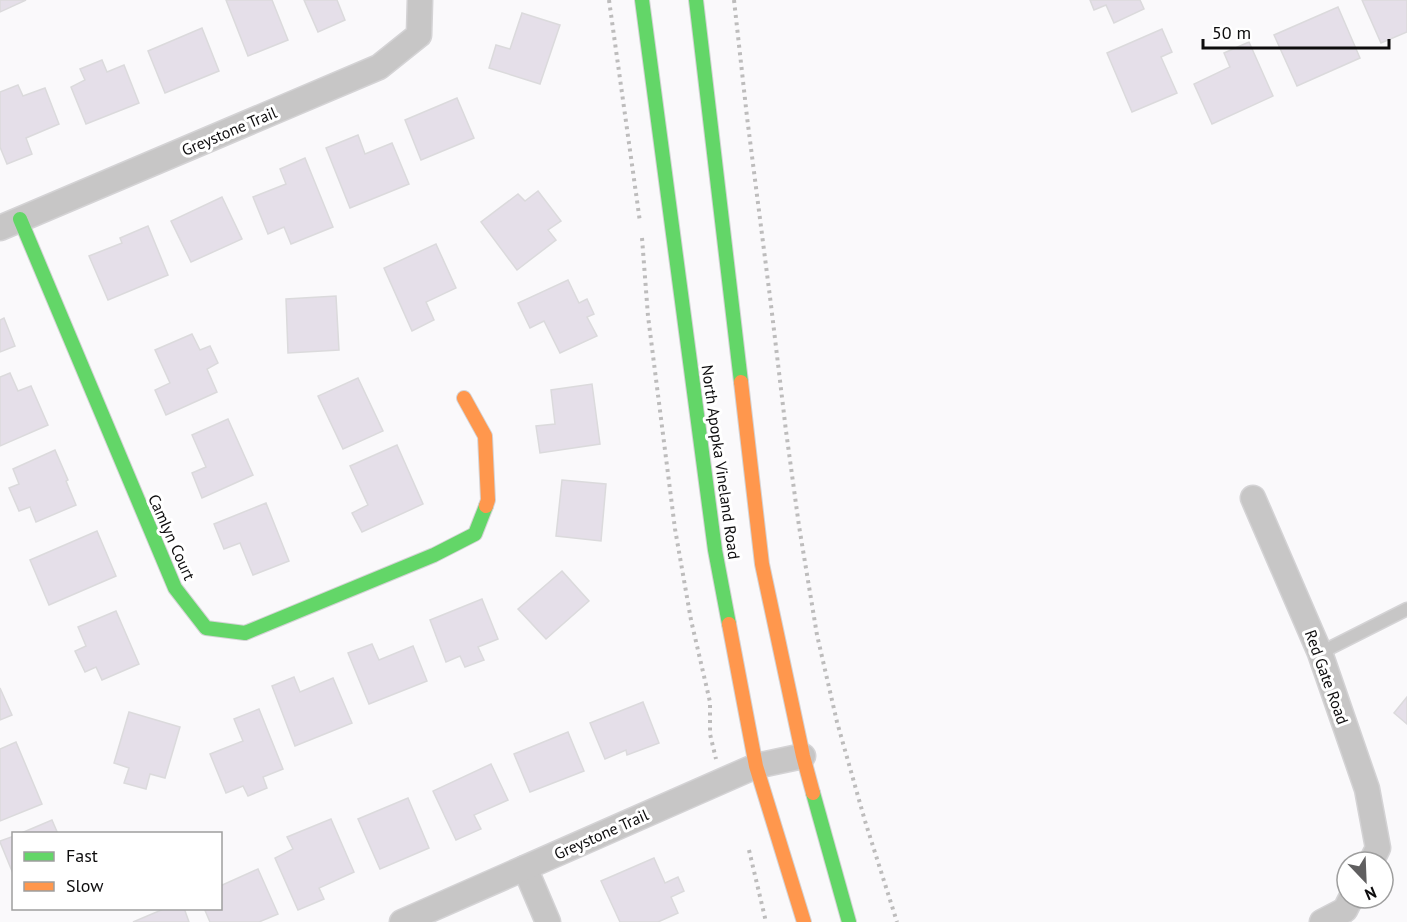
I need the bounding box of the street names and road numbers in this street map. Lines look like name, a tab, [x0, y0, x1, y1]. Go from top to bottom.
street label: Greystone Trail	[179, 102, 280, 160]
street label: North Apopka Vineland Road	[697, 363, 745, 561]
street label: Camlyn Court	[144, 491, 200, 584]
street label: Red Gate Road	[1301, 627, 1353, 727]
street label: Greystone Trail	[551, 804, 652, 864]

